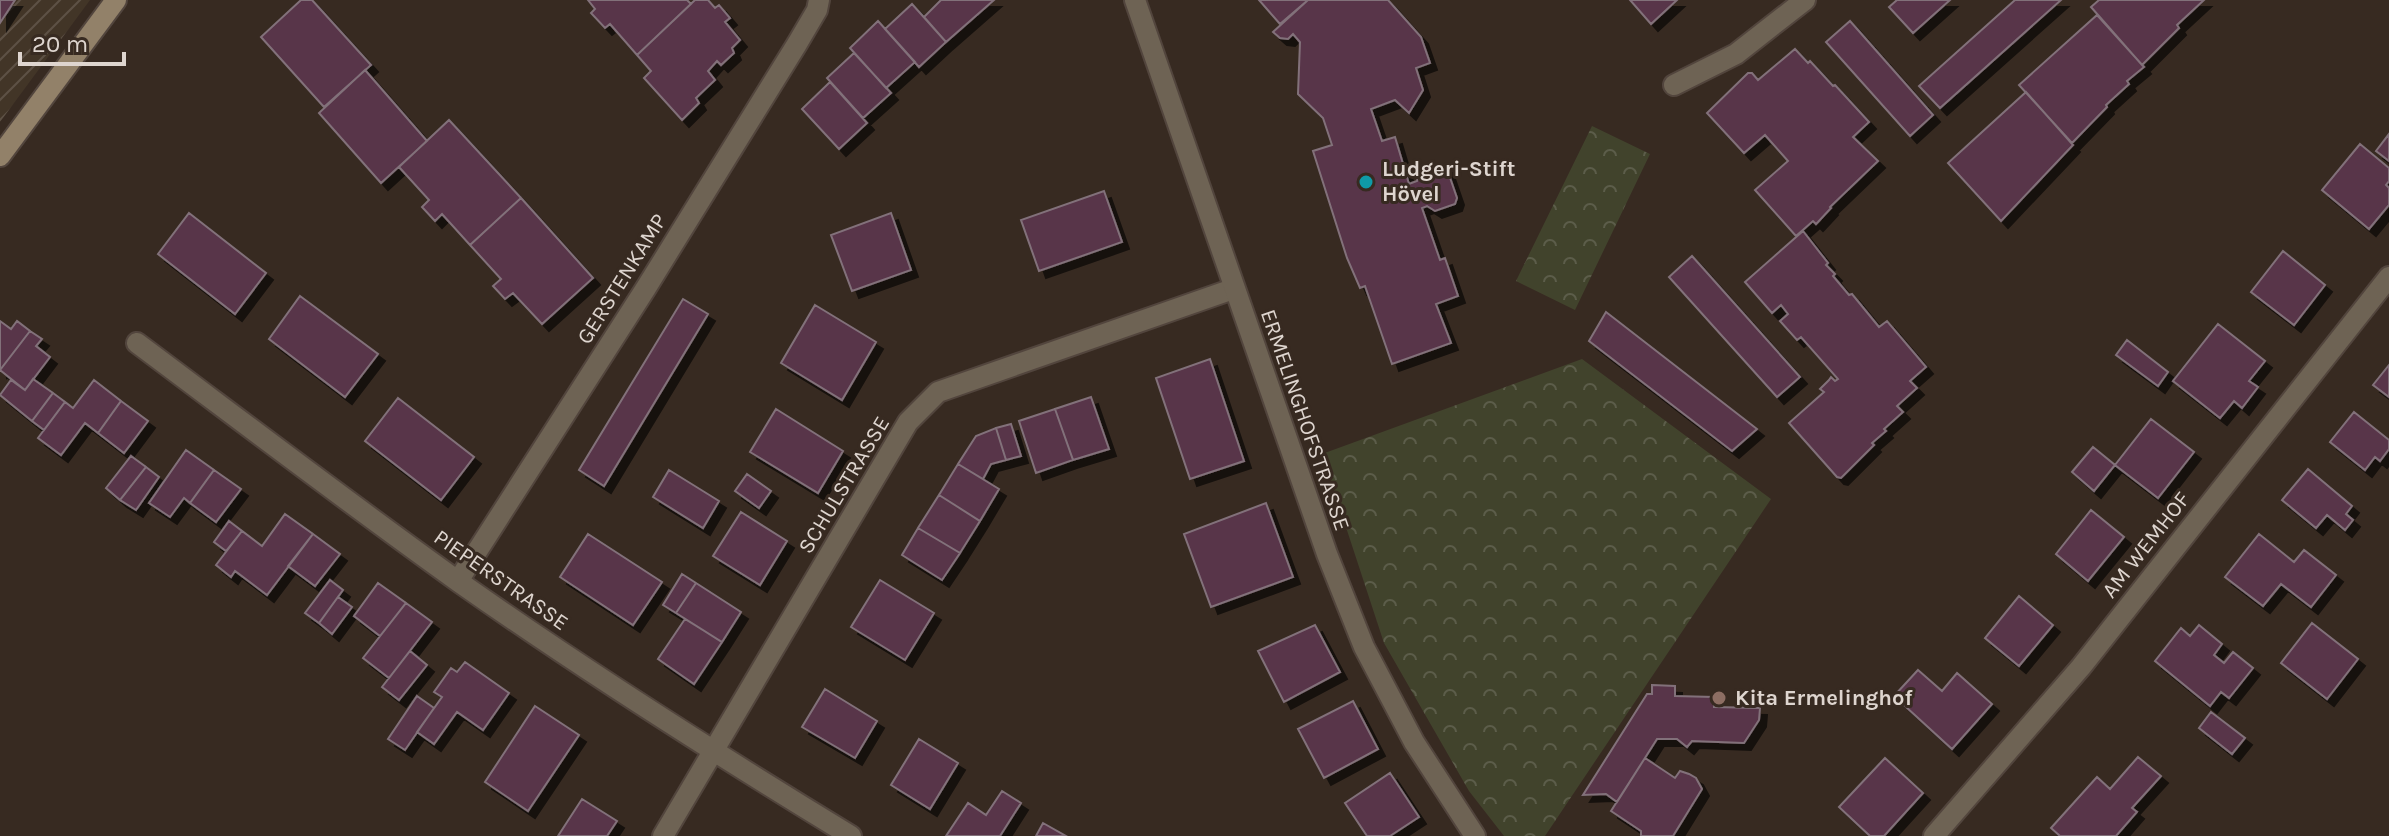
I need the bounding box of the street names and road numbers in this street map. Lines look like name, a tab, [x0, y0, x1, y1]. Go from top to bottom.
street label: GERSTENKAMP	[572, 209, 672, 349]
street label: ERMELINGHOFSTRASSE	[1255, 306, 1355, 534]
street label: SCHULSTRASSE	[793, 412, 895, 558]
street label: AM WEMHOF	[2096, 487, 2196, 603]
street label: PIEPERSTRASSE	[429, 524, 573, 636]

